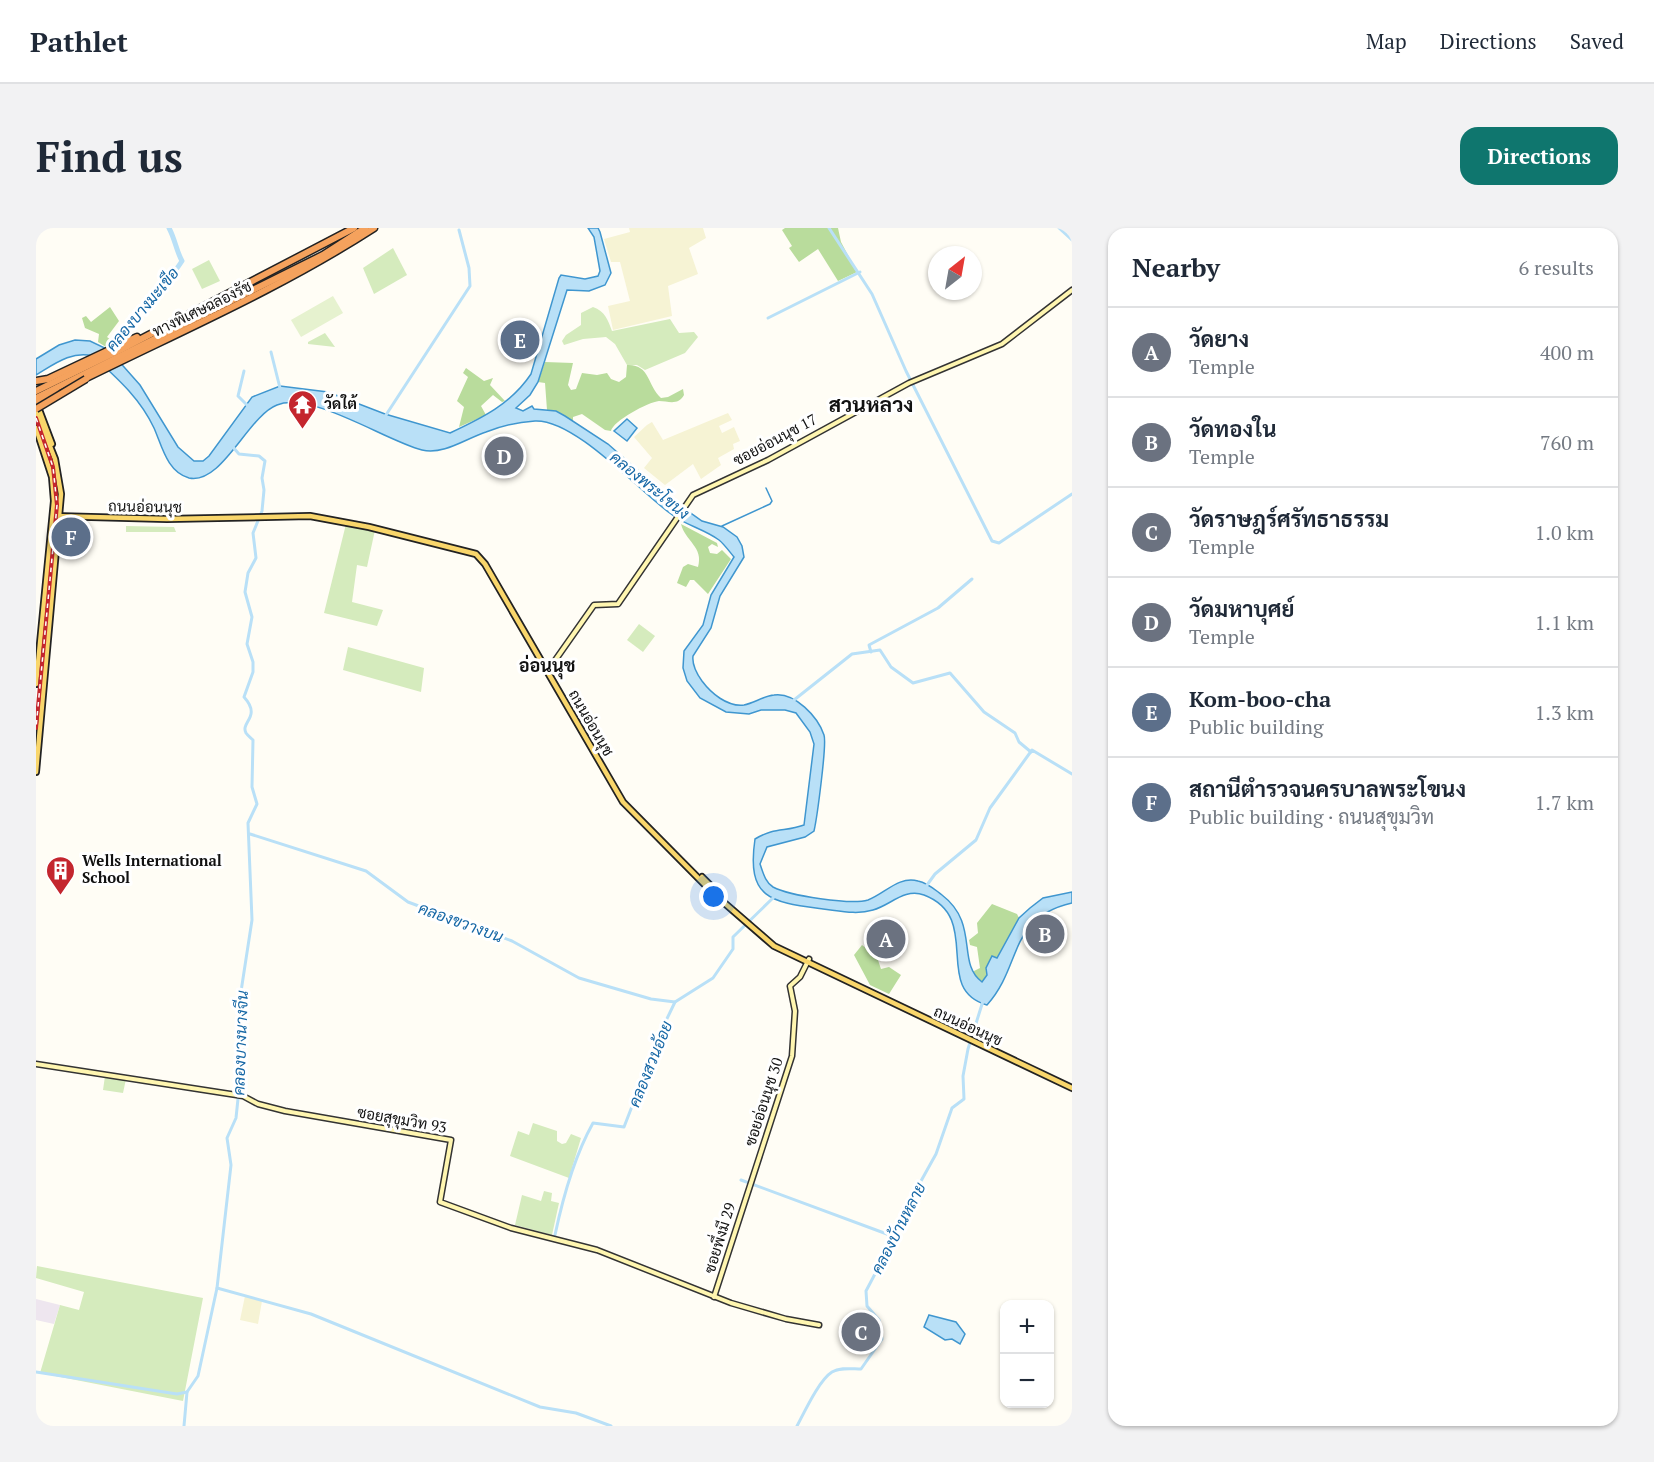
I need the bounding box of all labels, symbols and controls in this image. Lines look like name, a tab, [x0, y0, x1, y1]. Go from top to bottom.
text: Pathlet	[30, 23, 128, 60]
text: Map	[1366, 27, 1407, 55]
text: Directions	[1440, 27, 1537, 55]
text: Saved	[1570, 27, 1624, 55]
button: Directions	[1460, 127, 1618, 185]
text: Find us	[36, 128, 183, 184]
north arrow	[928, 246, 982, 300]
text: Nearby	[1132, 250, 1220, 284]
text: 6 results	[1519, 254, 1594, 281]
water label: คลองบางมะเขือ	[100, 262, 184, 356]
street label: ทางพิเศษฉลองรัช	[149, 275, 254, 341]
pin: E	[500, 318, 540, 362]
text: วัดยาง	[1189, 324, 1249, 353]
text: A	[1144, 339, 1159, 366]
text: 400 m	[1540, 339, 1594, 366]
text: Temple	[1189, 353, 1255, 380]
temple icon: วัดใต้	[287, 388, 319, 430]
district label: สวนหลวง	[829, 390, 914, 418]
place label: วัดใต้	[324, 393, 358, 413]
street label: ซอยอ่อนนุช 17	[729, 409, 821, 471]
text: วัดทองใน	[1189, 414, 1277, 443]
text: B	[1145, 429, 1158, 456]
text: 760 m	[1540, 429, 1594, 456]
pin: D	[484, 434, 524, 478]
text: Temple	[1189, 443, 1255, 470]
water label: คลองพระโขนง	[606, 446, 694, 524]
street label: ถนนอ่อนนุช	[108, 495, 182, 519]
text: วัดราษฎร์ศรัทธาธรรม	[1189, 504, 1389, 533]
pin: F	[51, 514, 90, 560]
text: C	[1145, 519, 1158, 546]
text: 1.0 km	[1535, 519, 1594, 546]
text: Temple	[1189, 533, 1255, 560]
text: วัดมหาบุศย์	[1189, 594, 1295, 623]
text: D	[1144, 609, 1159, 636]
text: 1.1 km	[1535, 609, 1594, 636]
text: Temple	[1189, 623, 1255, 650]
district label: อ่อนนุช	[519, 653, 576, 680]
text: Kom-boo-cha	[1189, 684, 1331, 713]
street label: ถนนอ่อนนุช	[563, 686, 619, 760]
text: E	[1145, 699, 1158, 726]
text: 1.3 km	[1535, 699, 1594, 726]
text: Public building	[1189, 713, 1323, 740]
text: สถานีตำรวจนครบาลพระโขนง	[1189, 774, 1466, 803]
text: F	[1146, 789, 1157, 816]
text: 1.7 km	[1535, 789, 1594, 816]
text: Public building · ถนนสุขุมวิท	[1189, 803, 1434, 830]
place label: Wells International School	[82, 850, 222, 887]
building icon: Wells International School	[45, 854, 77, 896]
your location	[699, 882, 728, 911]
water label: คลองขวางบน	[416, 896, 506, 948]
pin: B	[1026, 912, 1064, 956]
pin: A	[866, 916, 906, 962]
water label: คลองบางนางจีน	[227, 990, 253, 1096]
street label: ถนนอ่อนนุช	[930, 1000, 1006, 1052]
water label: คลองสวนอ้อย	[623, 1018, 677, 1110]
street label: ซอยอ่อนนุช 30	[739, 1055, 789, 1149]
street label: ซอยสุขุมวิท 93	[355, 1101, 449, 1139]
water label: คลองบ้านหลาย	[865, 1178, 931, 1278]
street label: ซอยพึ่งมี 29	[695, 1199, 739, 1276]
map controls	[1000, 1300, 1054, 1408]
button: +	[1000, 1300, 1054, 1354]
pin: C	[842, 1310, 880, 1354]
button: −	[1000, 1354, 1054, 1408]

